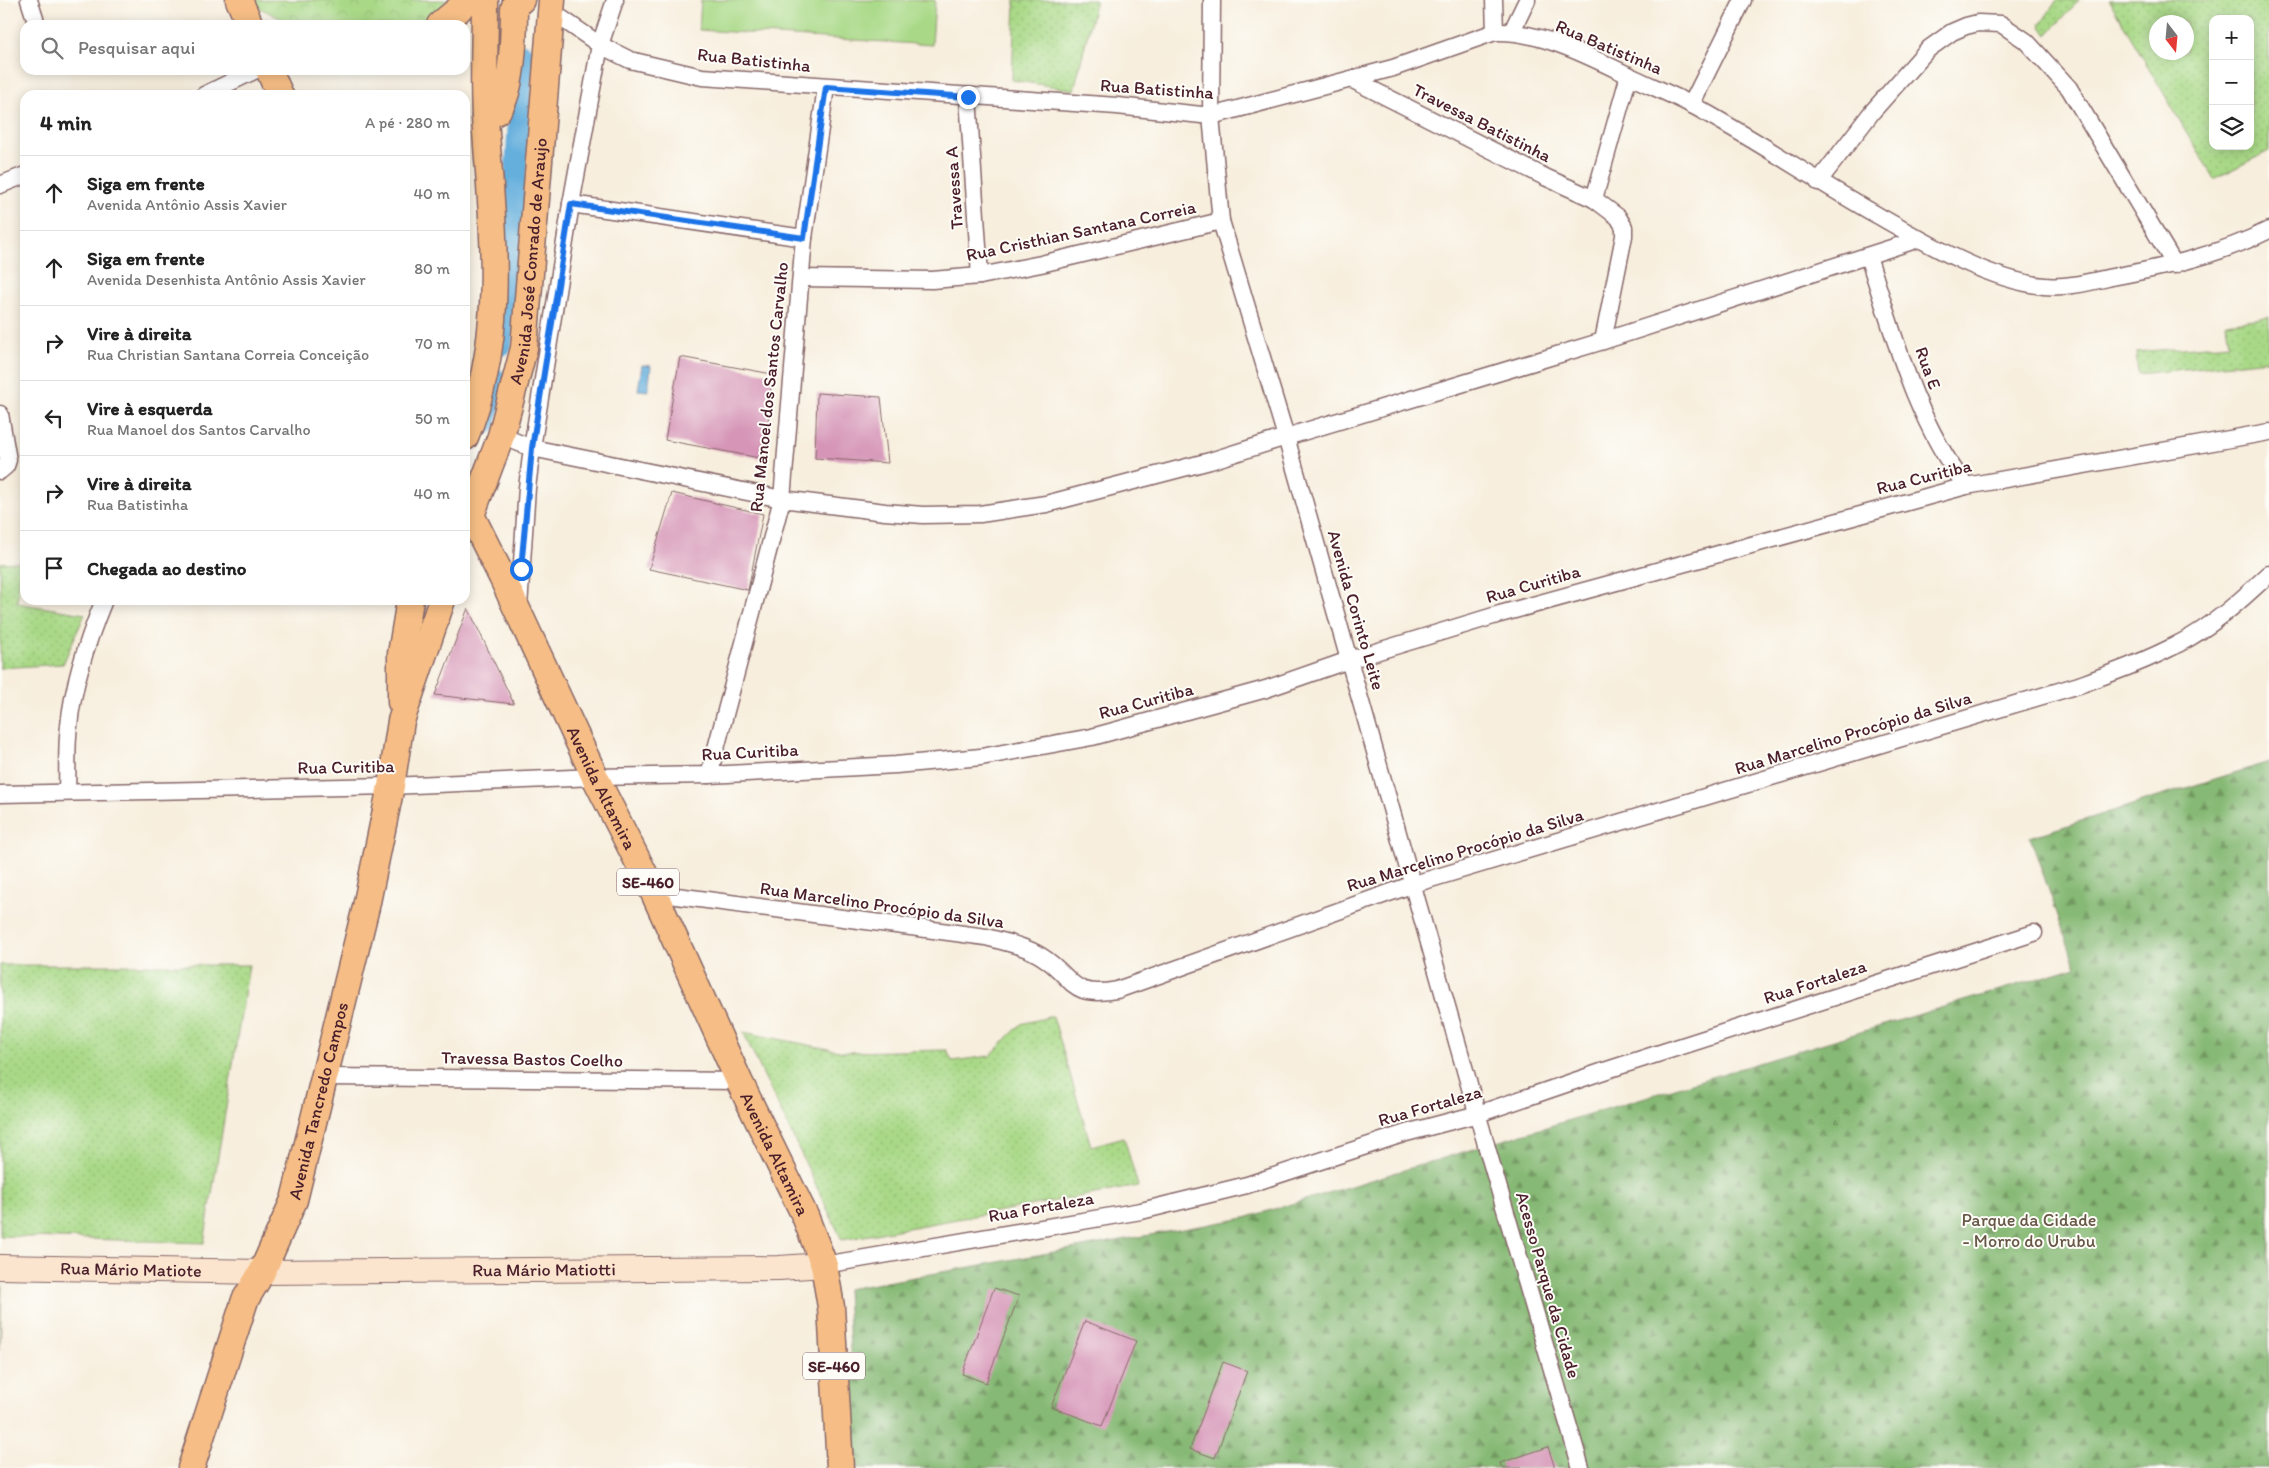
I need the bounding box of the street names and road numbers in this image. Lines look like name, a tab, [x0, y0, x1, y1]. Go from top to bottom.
street label: Rua Batistinha	[1552, 15, 1666, 80]
street label: Rua Batistinha	[696, 43, 812, 77]
street label: Rua Batistinha	[1099, 74, 1215, 104]
street label: Travessa Batistinha	[1409, 79, 1555, 168]
street label: Avenida José Conrado de Araujo	[504, 137, 552, 387]
street label: Travessa A	[940, 145, 968, 230]
street label: Rua Cristhian Santana Correia	[964, 196, 1199, 266]
street label: Rua Manoel dos Santos Carvalho	[745, 261, 793, 513]
street label: Rua E	[1910, 344, 1946, 392]
street label: Rua Curitiba	[1874, 454, 1974, 499]
street label: Avenida Corinto Leite	[1323, 527, 1389, 693]
street label: Rua Curitiba	[1483, 560, 1583, 608]
street label: Rua Curitiba	[1096, 678, 1196, 724]
street label: Rua Marcelino Procópio da Silva	[1732, 686, 1975, 780]
street label: Avenida Altamira	[562, 723, 641, 854]
street label: Rua Curitiba	[701, 738, 800, 766]
street label: Rua Curitiba	[297, 755, 395, 779]
street label: Rua Marcelino Procópio da Silva	[1344, 803, 1587, 897]
road number: SE-460	[617, 869, 679, 896]
street label: Rua Marcelino Procópio da Silva	[758, 877, 1006, 933]
street label: Rua Fortaleza	[1761, 955, 1870, 1009]
street label: Avenida Tancredo Campos	[283, 1000, 353, 1202]
street label: Travessa Bastos Coelho	[441, 1046, 623, 1072]
street label: Rua Fortaleza	[1376, 1081, 1485, 1131]
street label: Avenida Altamira	[735, 1089, 814, 1220]
street label: Rua Fortaleza	[987, 1187, 1096, 1227]
street label: Acesso Parque da Cidade	[1511, 1189, 1585, 1381]
street label: Rua Mário Matiote	[60, 1257, 202, 1282]
street label: Rua Mário Matiotti	[472, 1258, 616, 1281]
road number: SE-460	[803, 1352, 865, 1380]

